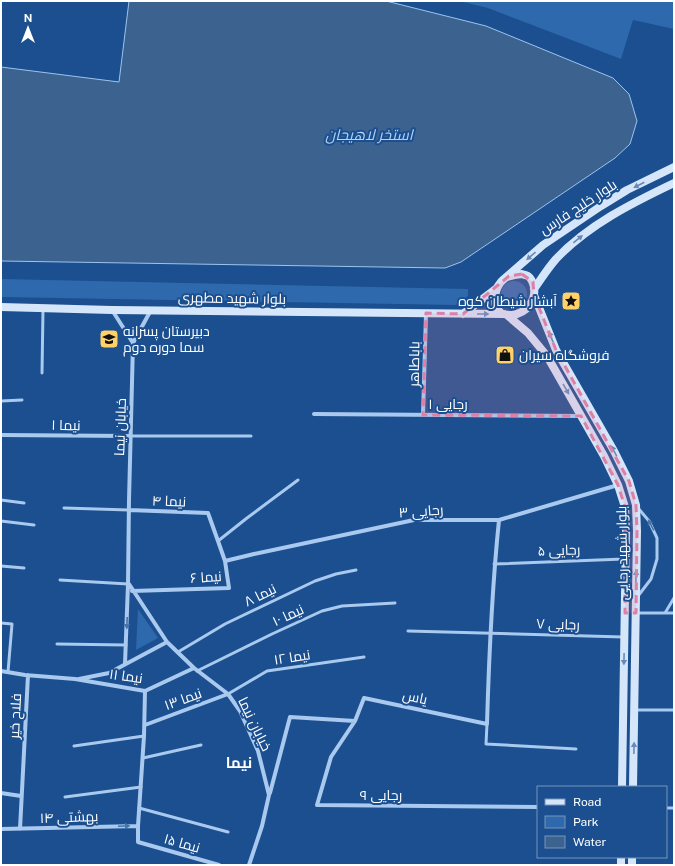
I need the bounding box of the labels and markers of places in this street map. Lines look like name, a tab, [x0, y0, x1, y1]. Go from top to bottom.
place icon: آبشار شیطان کوه	[560, 290, 582, 312]
place label: آبشار شیطان کوه	[458, 293, 557, 309]
place label: دبیرستان پسرانه سما دوره دوم	[123, 323, 210, 357]
school or university icon: دبیرستان پسرانه سما دوره دوم	[98, 328, 120, 350]
shop icon: فروشگاه سیران	[494, 344, 516, 366]
place label: فروشگاه سیران	[519, 347, 610, 363]

